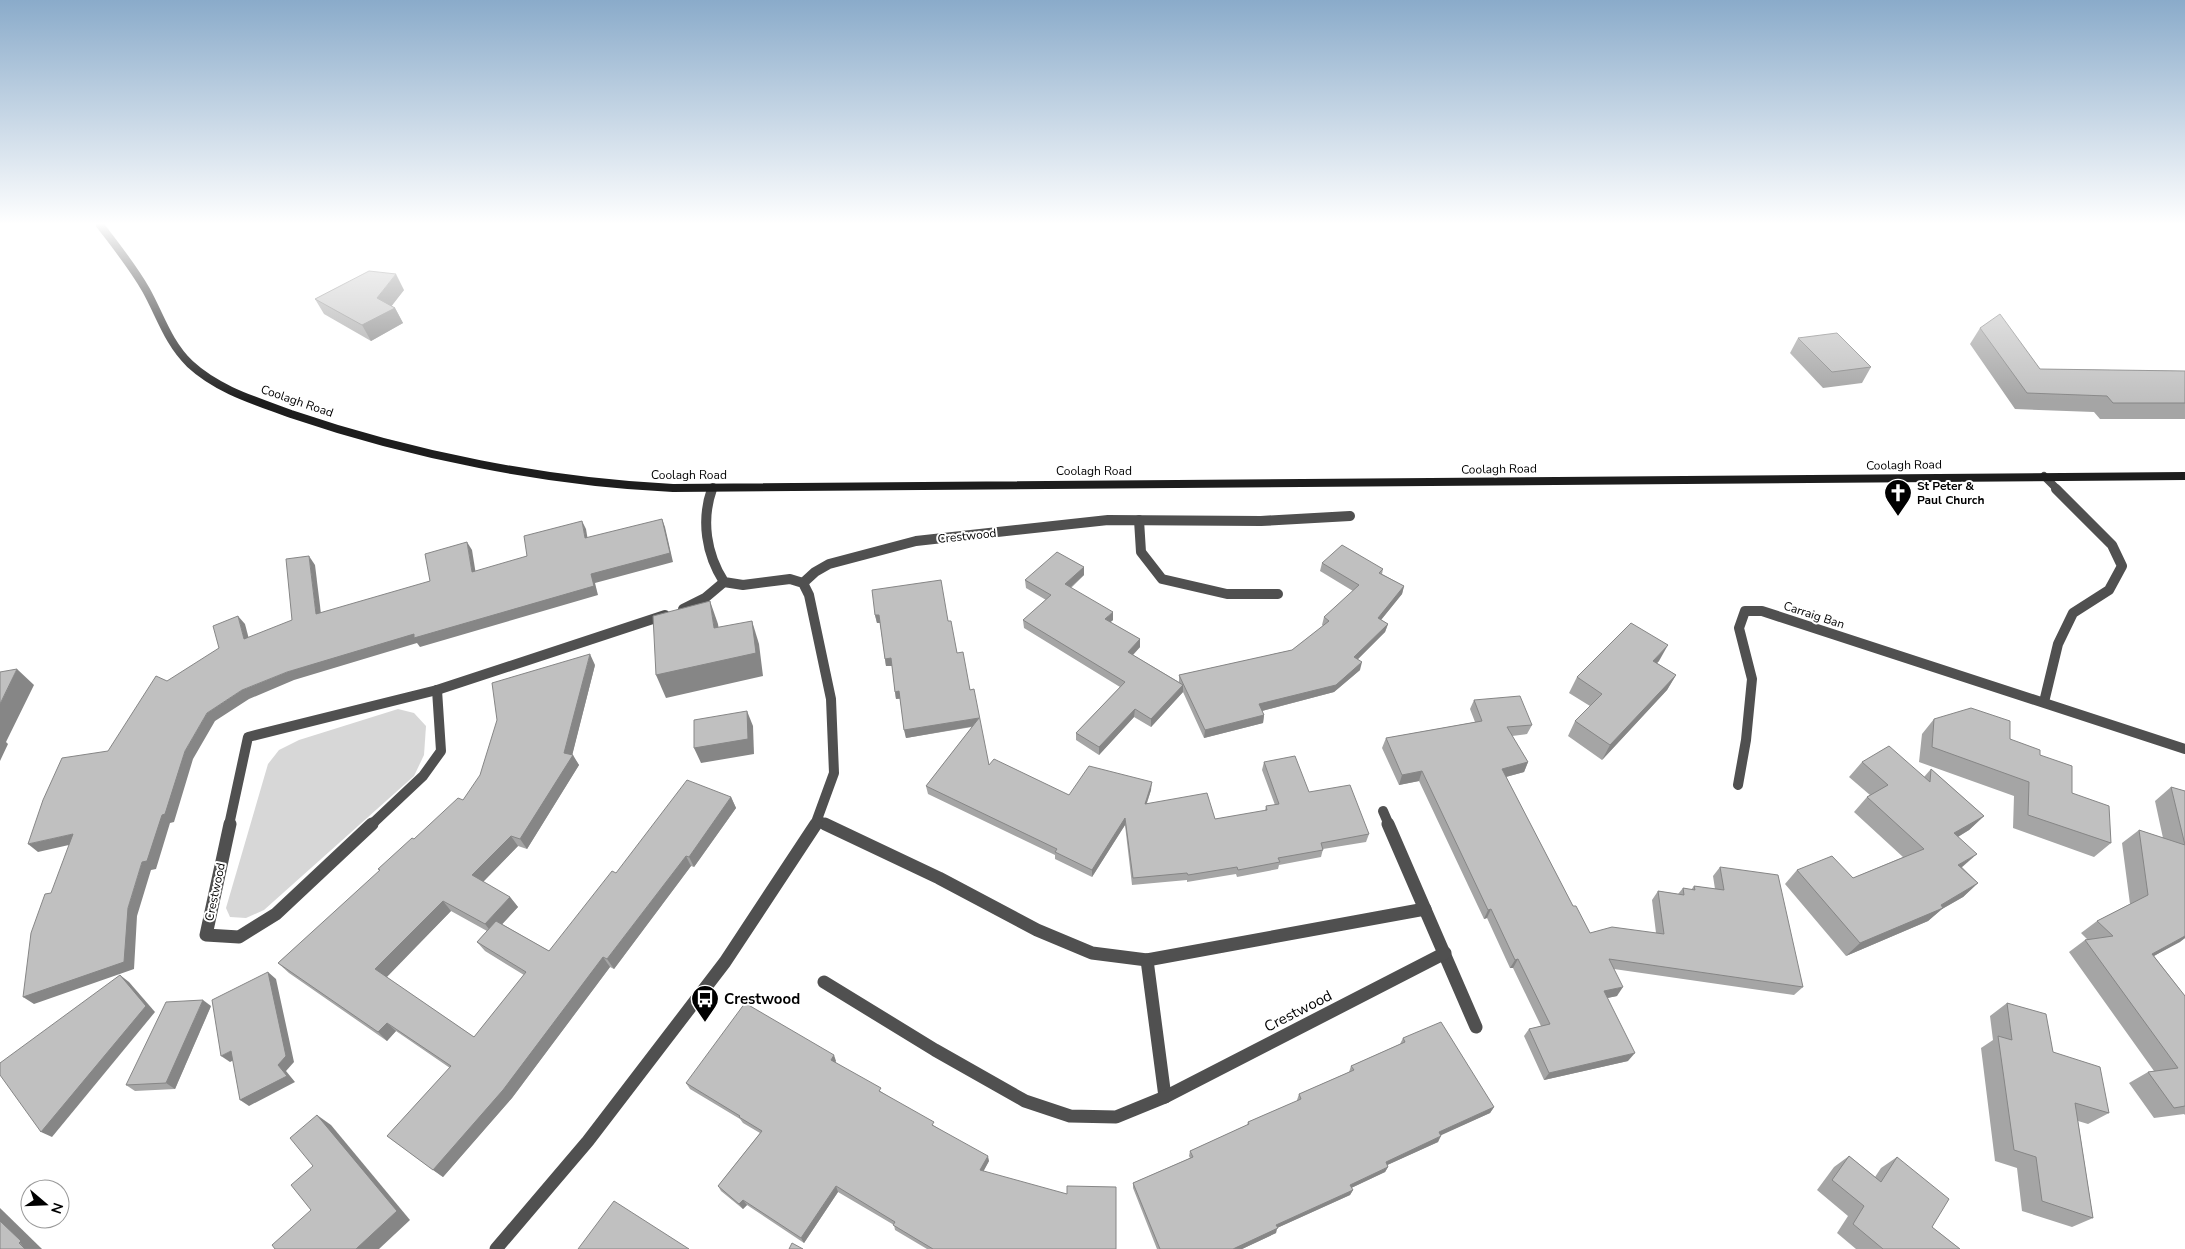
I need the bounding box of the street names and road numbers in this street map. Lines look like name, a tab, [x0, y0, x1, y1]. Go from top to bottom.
street label: Coolagh Road	[259, 381, 335, 421]
street label: Coolagh Road	[1866, 456, 1942, 474]
street label: Coolagh Road	[1461, 460, 1537, 478]
street label: Coolagh Road	[1056, 463, 1132, 479]
street label: Coolagh Road	[651, 467, 727, 483]
street label: Crestwood	[937, 525, 997, 547]
street label: Carraig Ban	[1781, 598, 1847, 632]
street label: Crestwood	[201, 861, 229, 923]
street label: Crestwood	[1261, 985, 1335, 1037]

